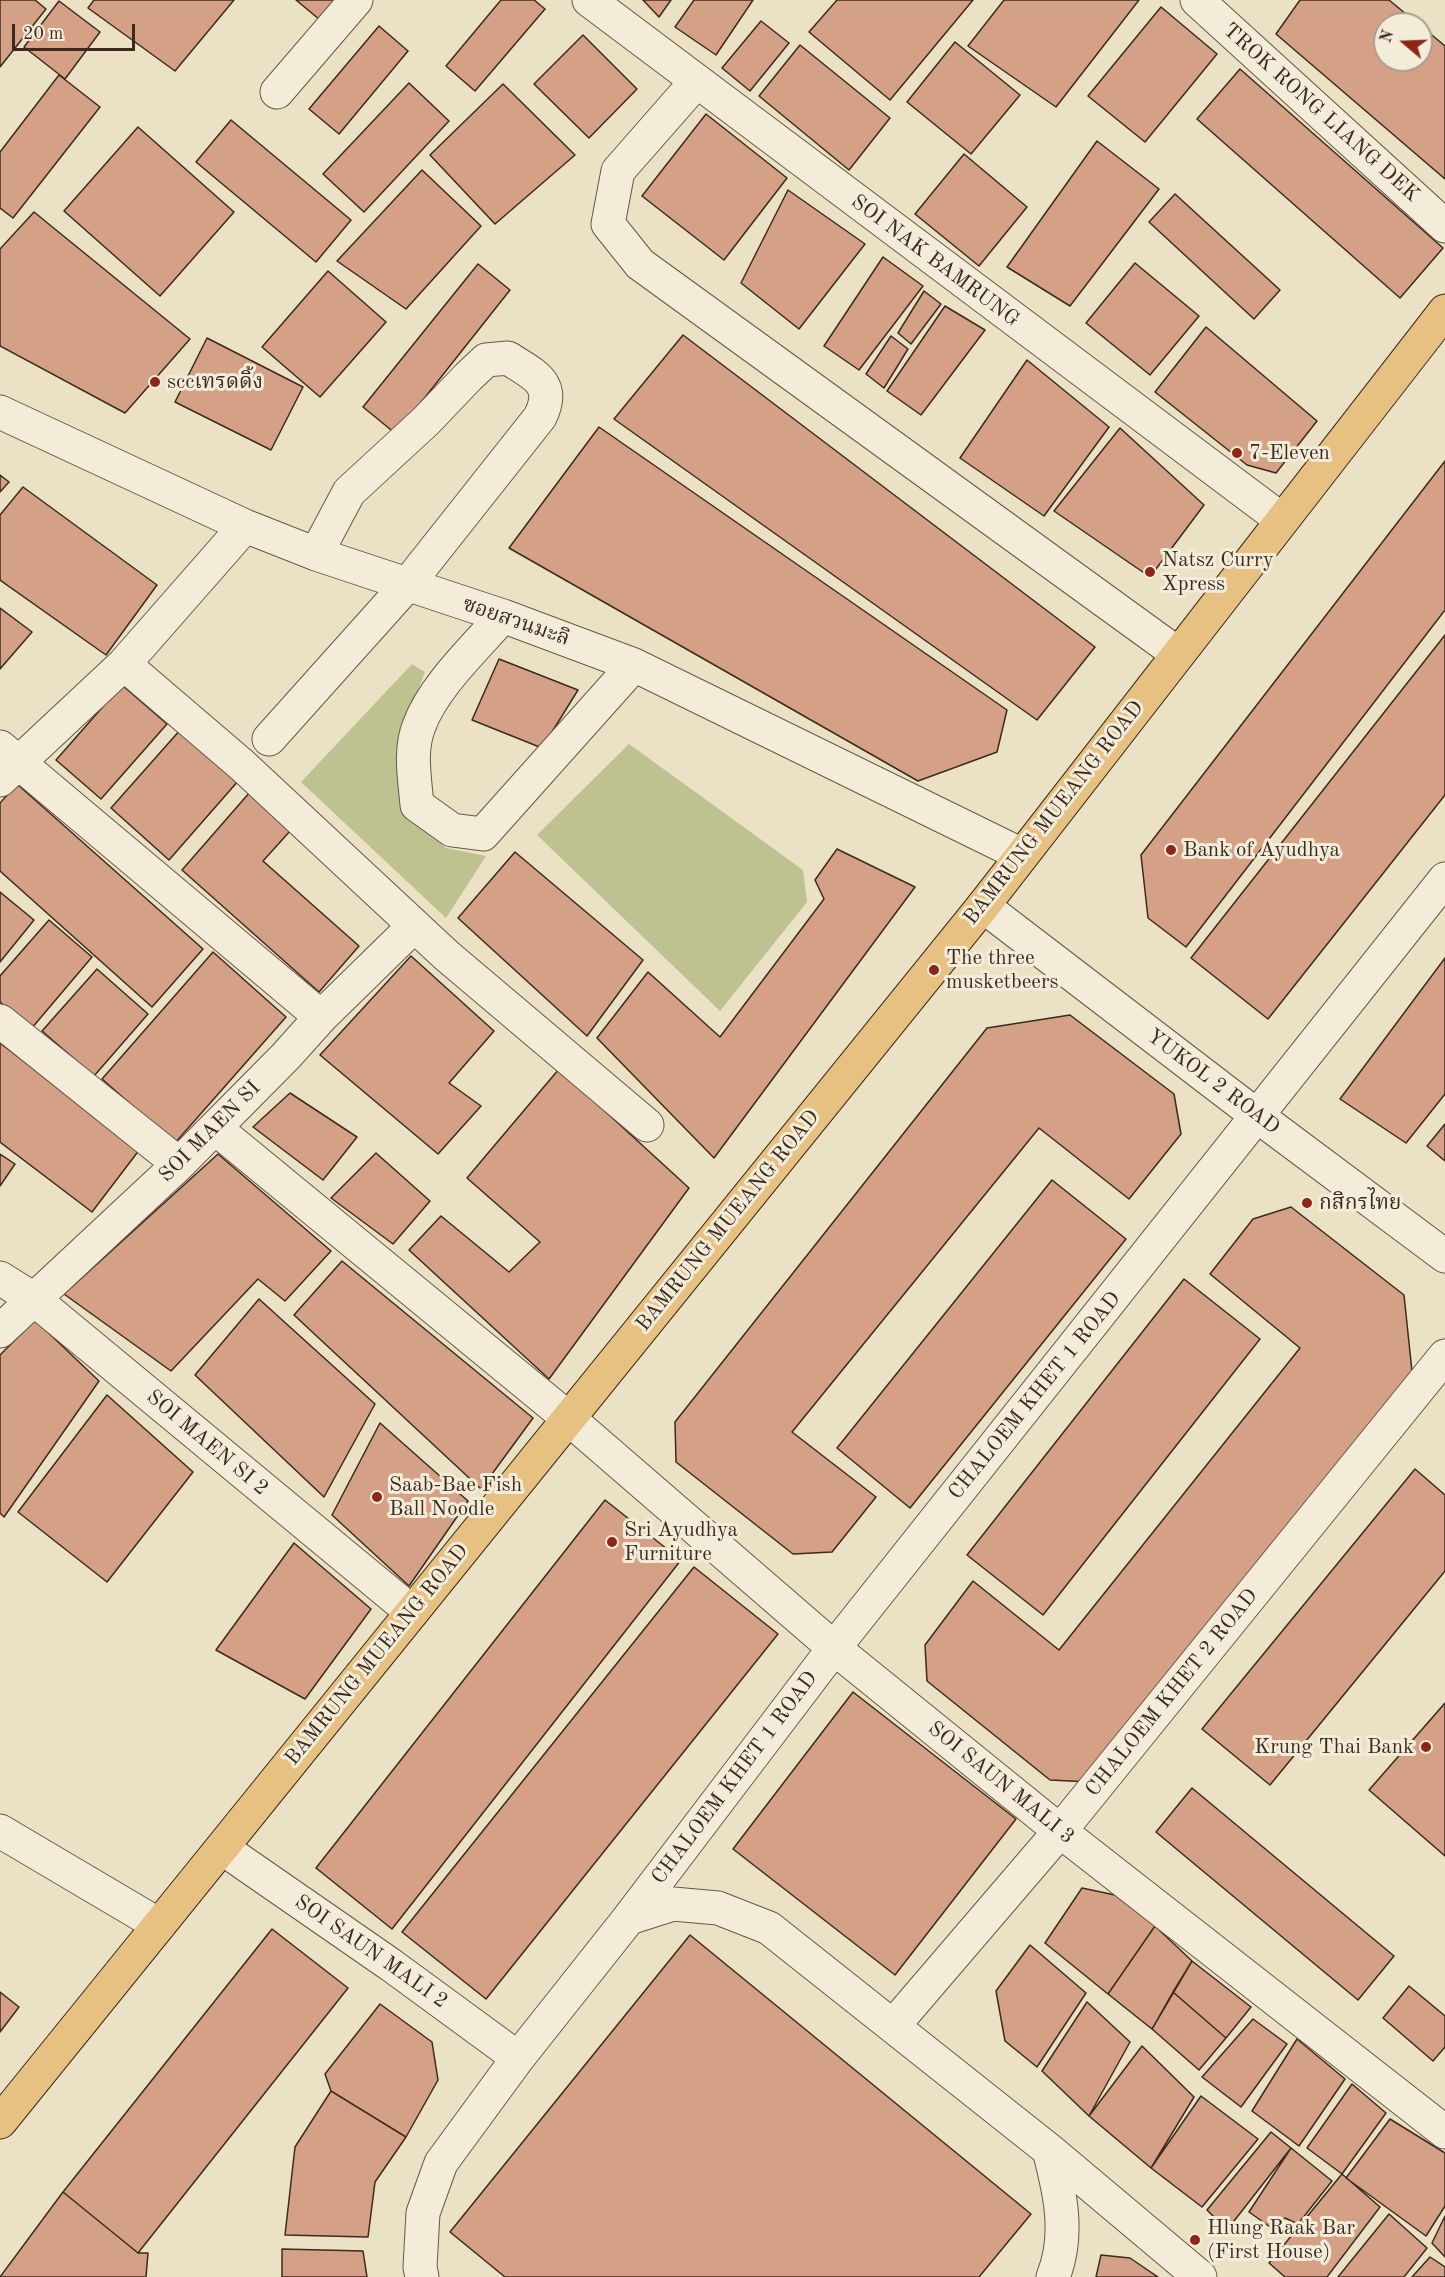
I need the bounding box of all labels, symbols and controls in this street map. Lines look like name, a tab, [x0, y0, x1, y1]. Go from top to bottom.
scale bar	[15, 12, 138, 50]
north arrow	[1373, 12, 1433, 72]
street label: TROK RONG LIANG DEK	[1218, 18, 1424, 208]
text: 20 m	[23, 25, 63, 43]
street label: SOI NAK BAMRUNG	[846, 189, 1024, 333]
place label: sccเทรดดิ้ง	[167, 369, 263, 395]
marker: sccเทรดดิ้ง	[148, 375, 162, 389]
place label: 7-Eleven	[1249, 440, 1330, 466]
marker: 7-Eleven	[1230, 446, 1244, 460]
place label: Natsz Curry Xpress	[1162, 547, 1274, 597]
marker: Natsz Curry Xpress	[1143, 565, 1157, 579]
street label: ซอยสวนมะลิ	[459, 592, 573, 652]
street label: BAMRUNG MUEANG ROAD	[959, 696, 1149, 930]
place label: Bank of Ayudhya	[1183, 837, 1340, 863]
marker: Bank of Ayudhya	[1164, 843, 1178, 857]
place label: The three musketbeers	[946, 945, 1059, 995]
marker: The three musketbeers	[927, 963, 941, 977]
street label: YUKOL 2 ROAD	[1141, 1024, 1285, 1140]
street label: SOI MAEN SI	[154, 1076, 266, 1188]
street label: BAMRUNG MUEANG ROAD	[631, 1105, 825, 1337]
place label: กสิกรไทย	[1319, 1190, 1401, 1216]
marker: กสิกรไทย	[1300, 1196, 1314, 1210]
street label: CHALOEM KHET 1 ROAD	[943, 1287, 1127, 1505]
street label: SOI MAEN SI 2	[141, 1385, 273, 1501]
place label: Saab-Bae Fish Ball Noodle	[389, 1472, 522, 1522]
marker: Saab-Bae Fish Ball Noodle	[370, 1490, 384, 1504]
place label: Sri Ayudhya Furniture	[624, 1517, 738, 1567]
marker: Sri Ayudhya Furniture	[605, 1535, 619, 1549]
street label: BAMRUNG MUEANG ROAD	[280, 1539, 474, 1771]
street label: CHALOEM KHET 2 ROAD	[1080, 1584, 1264, 1802]
street label: CHALOEM KHET 1 ROAD	[647, 1667, 823, 1889]
street label: SOI SAUN MALI 3	[923, 1716, 1079, 1850]
place label: Krung Thai Bank	[1254, 1734, 1414, 1760]
marker: Krung Thai Bank	[1419, 1740, 1433, 1754]
street label: SOI SAUN MALI 2	[290, 1890, 452, 2014]
place label: Hlung Raak Bar (First House)	[1207, 2215, 1355, 2265]
marker: Hlung Raak Bar (First House)	[1188, 2233, 1202, 2247]

